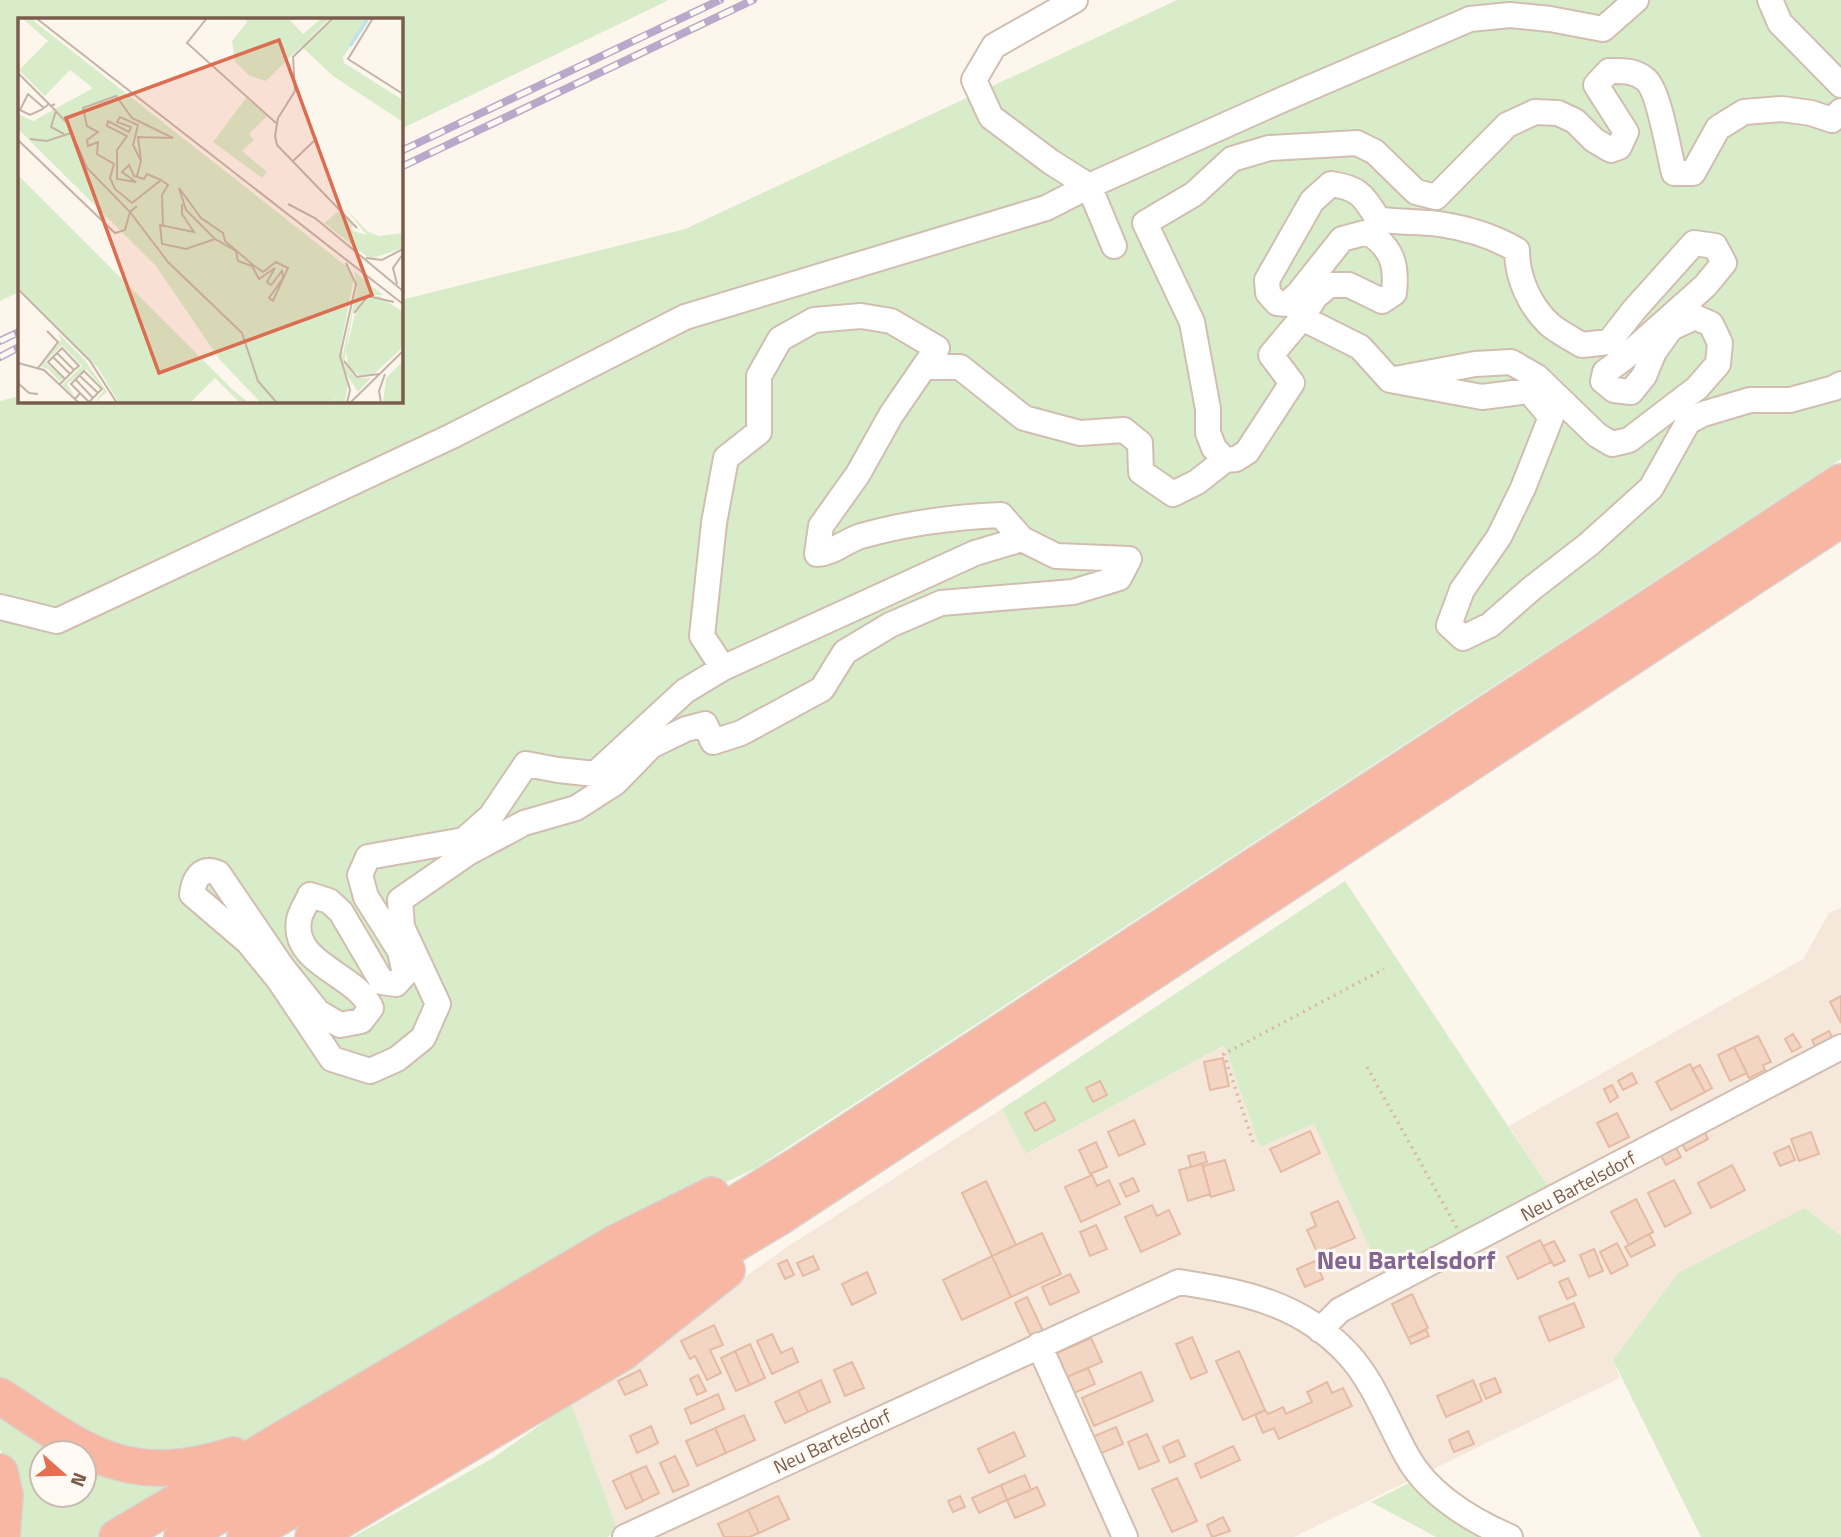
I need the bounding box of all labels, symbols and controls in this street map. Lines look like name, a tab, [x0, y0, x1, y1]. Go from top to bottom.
inset map	[18, 18, 402, 402]
street label: Neu Bartelsdorf	[1515, 1143, 1641, 1228]
district label: Neu Bartelsdorf	[1316, 1240, 1496, 1279]
street label: Neu Bartelsdorf	[768, 1400, 896, 1480]
north arrow	[28, 1439, 98, 1509]
text: N	[64, 1469, 95, 1491]

